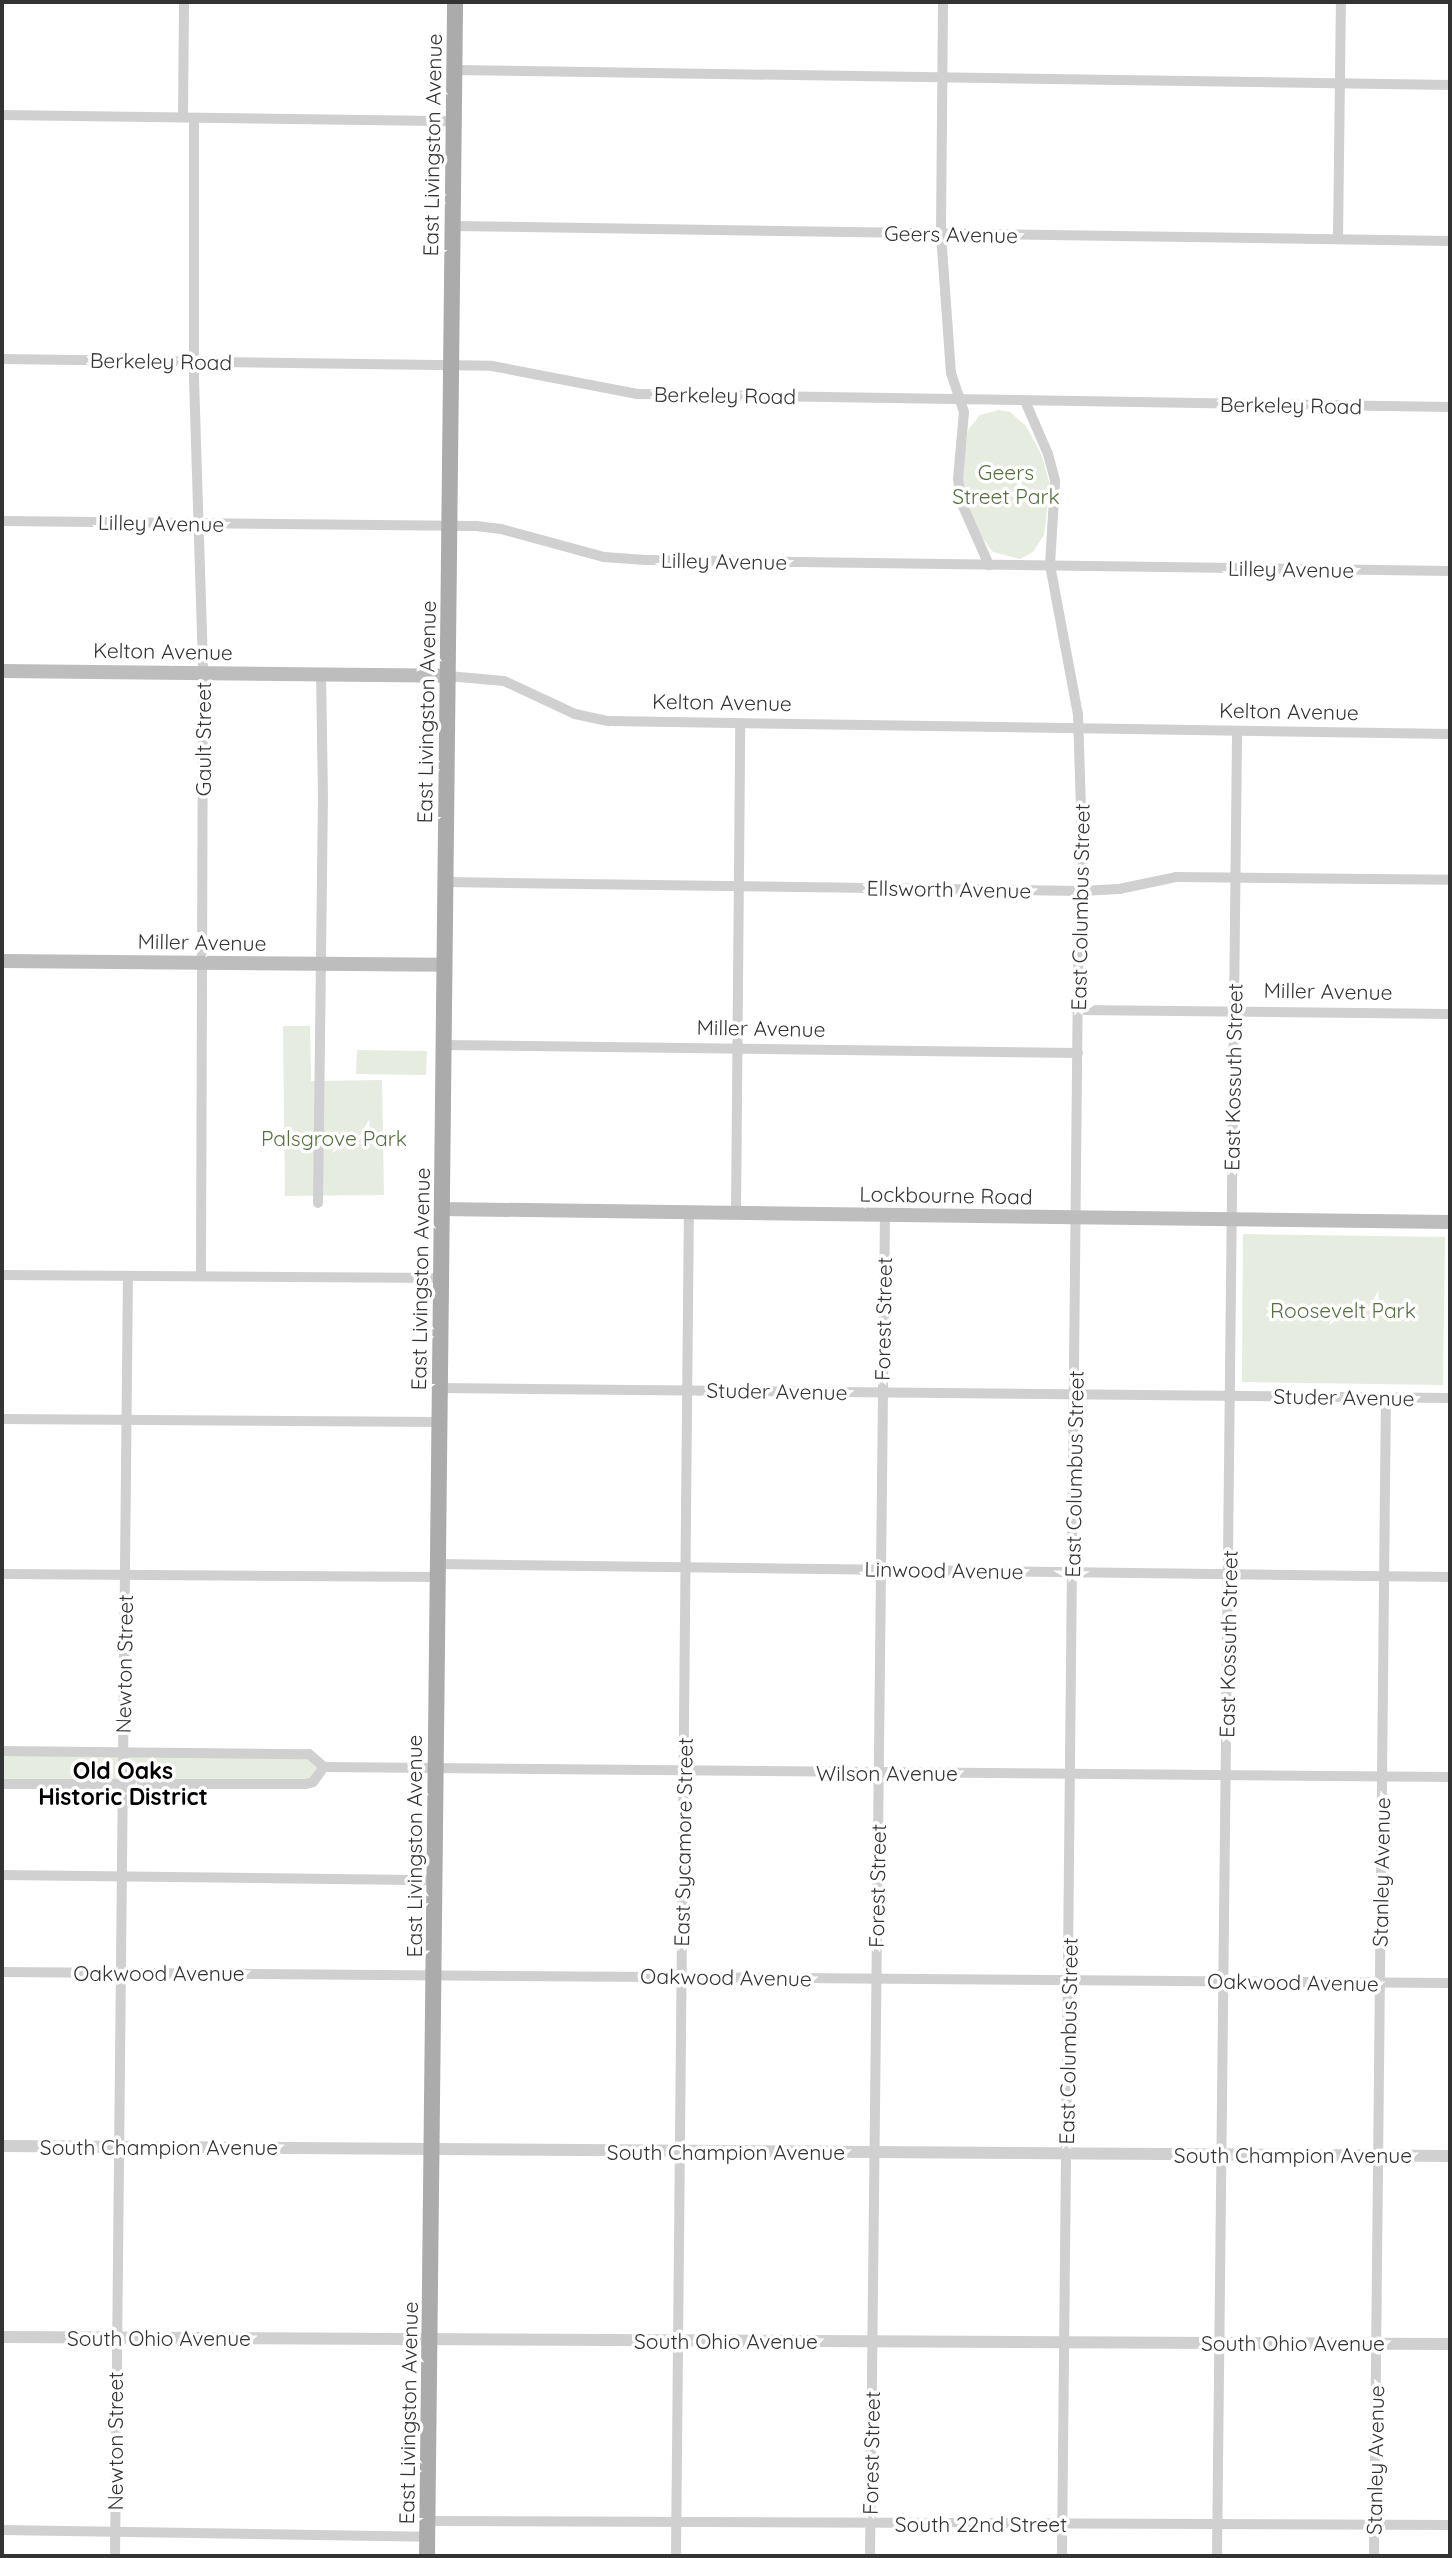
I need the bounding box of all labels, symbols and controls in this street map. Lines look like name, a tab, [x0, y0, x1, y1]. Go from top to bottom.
street label: East Livingston Avenue	[417, 33, 447, 257]
street label: Geers Avenue	[884, 220, 1018, 248]
street label: Berkeley Road	[90, 347, 232, 375]
street label: Berkeley Road	[654, 381, 796, 409]
street label: Berkeley Road	[1220, 391, 1362, 419]
park label: Geers Street Park	[952, 459, 1060, 509]
street label: Lilley Avenue	[98, 509, 224, 537]
street label: Lilley Avenue	[661, 547, 787, 575]
street label: Lilley Avenue	[1228, 555, 1354, 583]
street label: East Livingston Avenue	[411, 600, 441, 824]
street label: Kelton Avenue	[93, 637, 233, 665]
street label: Gault Street	[190, 682, 216, 796]
street label: Kelton Avenue	[652, 688, 792, 716]
street label: Kelton Avenue	[1219, 697, 1359, 725]
street label: East Columbus Street	[1066, 803, 1094, 1011]
street label: Ellsworth Avenue	[866, 875, 1032, 903]
street label: Miller Avenue	[137, 928, 267, 956]
street label: Miller Avenue	[1263, 977, 1393, 1005]
street label: East Kossuth Street	[1219, 983, 1247, 1171]
street label: Miller Avenue	[696, 1014, 826, 1042]
park label: Palsgrove Park	[261, 1125, 407, 1151]
street label: East Livingston Avenue	[405, 1167, 435, 1391]
street label: Lockbourne Road	[859, 1181, 1033, 1209]
street label: Forest Street	[869, 1257, 897, 1381]
park label: Roosevelt Park	[1270, 1297, 1416, 1323]
street label: East Columbus Street	[1060, 1370, 1088, 1578]
street label: Studer Avenue	[706, 1377, 848, 1405]
street label: Studer Avenue	[1273, 1383, 1415, 1411]
street label: East Kossuth Street	[1214, 1550, 1242, 1738]
street label: Linwood Avenue	[864, 1556, 1024, 1584]
street label: Newton Street	[110, 1594, 138, 1734]
street label: East Livingston Avenue	[401, 1735, 427, 1957]
street label: East Sycamore Street	[669, 1737, 697, 1947]
district label: Old Oaks Historic District	[38, 1757, 208, 1811]
street label: Wilson Avenue	[816, 1760, 958, 1786]
street label: Stanley Avenue	[1367, 1797, 1395, 1947]
street label: Forest Street	[863, 1824, 891, 1948]
street label: East Columbus Street	[1054, 1937, 1082, 2145]
street label: Oakwood Avenue	[73, 1960, 245, 1986]
street label: Oakwood Avenue	[640, 1963, 812, 1991]
street label: Oakwood Avenue	[1207, 1968, 1379, 1996]
street label: South Champion Avenue	[40, 2134, 278, 2160]
street label: South Champion Avenue	[607, 2139, 845, 2165]
street label: South Champion Avenue	[1174, 2142, 1412, 2168]
street label: East Livingston Avenue	[393, 2301, 423, 2525]
street label: South Ohio Avenue	[67, 2325, 251, 2351]
street label: South Ohio Avenue	[634, 2328, 818, 2354]
street label: South Ohio Avenue	[1201, 2330, 1385, 2356]
street label: Newton Street	[102, 2372, 128, 2510]
street label: Stanley Avenue	[1361, 2385, 1389, 2535]
street label: Forest Street	[857, 2391, 885, 2515]
street label: South 22nd Street	[895, 2511, 1067, 2537]

